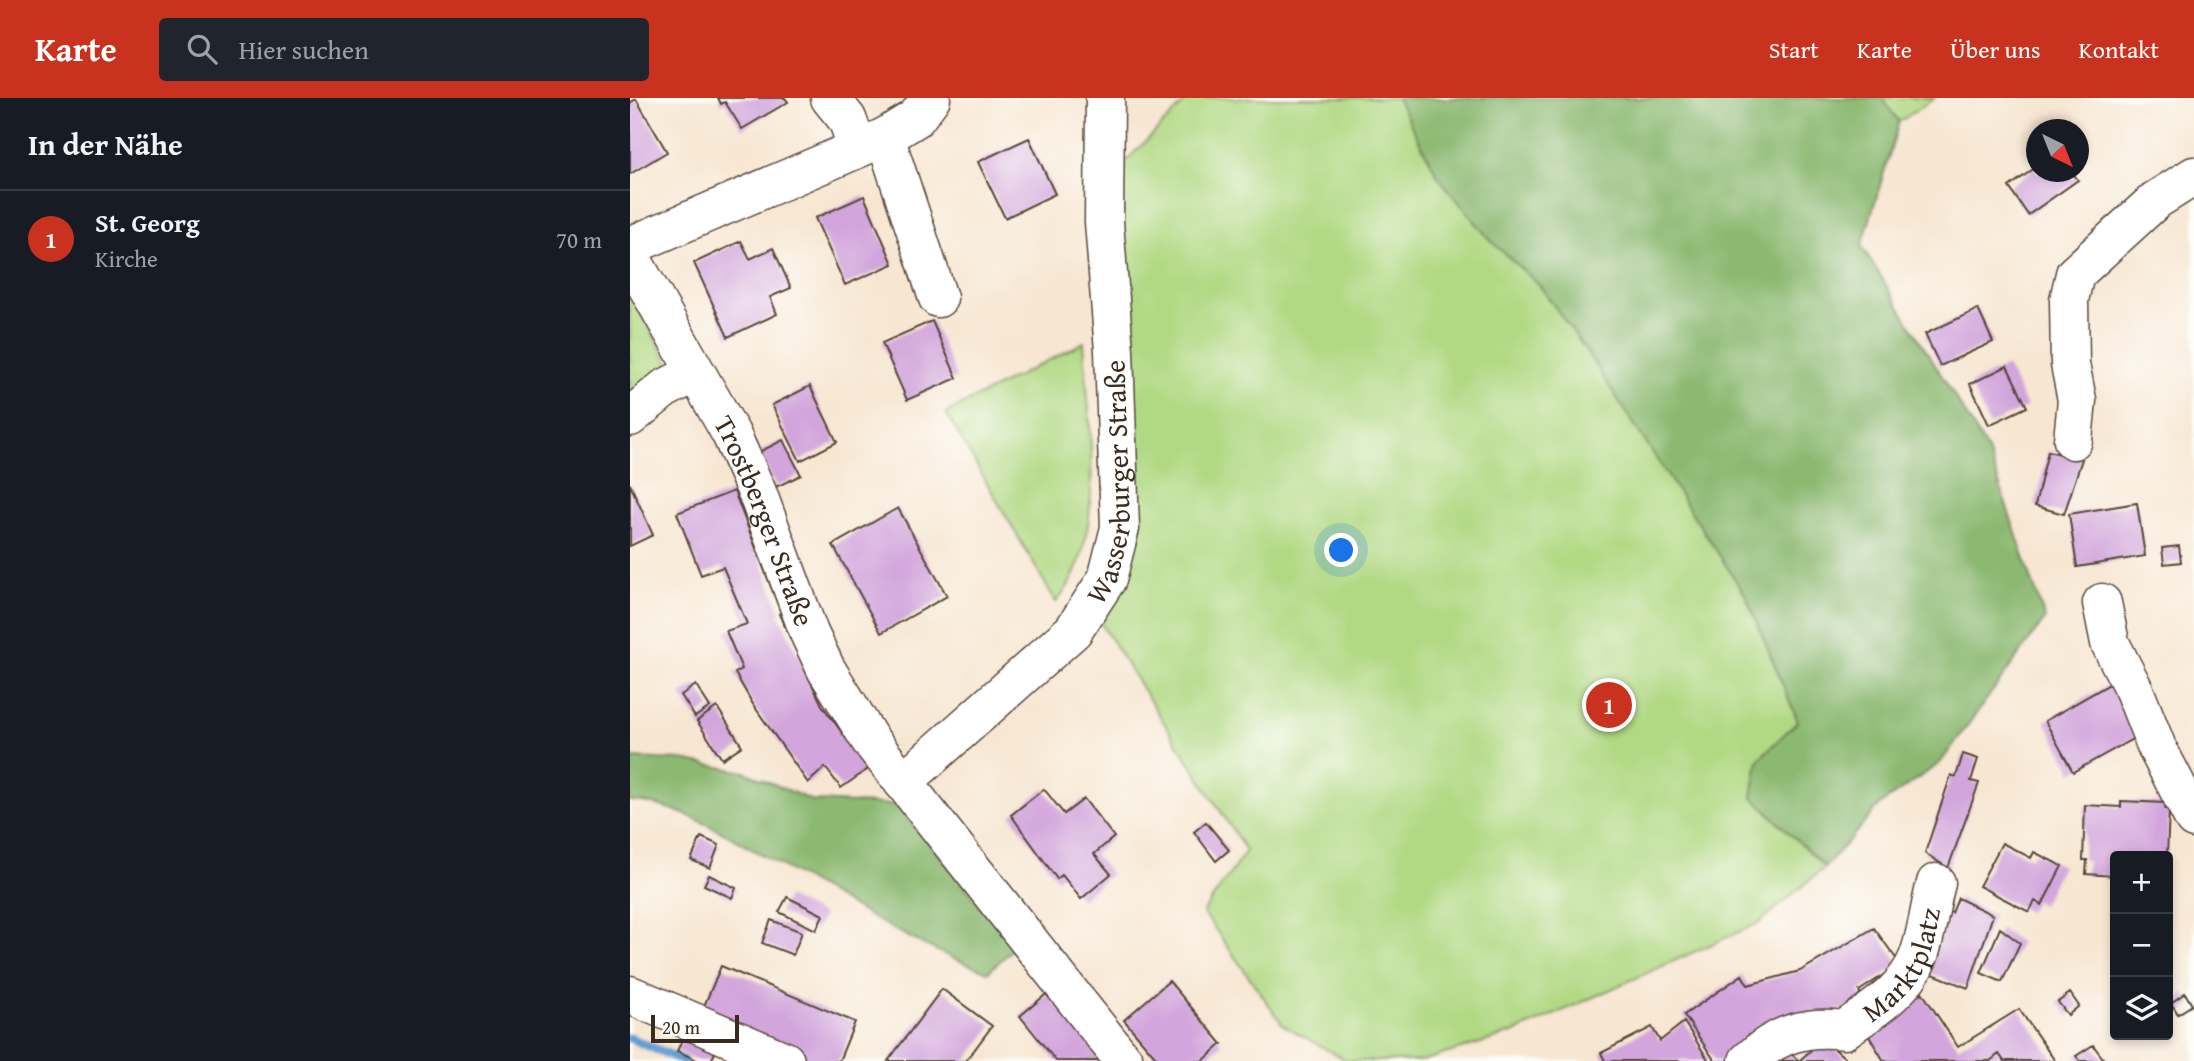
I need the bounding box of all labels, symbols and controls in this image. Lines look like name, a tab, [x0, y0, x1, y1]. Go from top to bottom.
search box	[159, 18, 649, 81]
text: Karte	[35, 25, 117, 73]
icon: search	[183, 30, 221, 68]
text: Hier suchen	[239, 30, 369, 69]
text: Start	[1769, 32, 1819, 67]
text: Karte	[1857, 32, 1912, 67]
text: Über uns	[1950, 32, 2041, 67]
text: Kontakt	[2079, 32, 2159, 67]
north arrow	[2026, 119, 2089, 182]
text: In der Nähe	[28, 122, 183, 166]
text: St. Georg	[95, 203, 200, 242]
text: 1	[45, 223, 57, 256]
text: 70 m	[556, 223, 602, 256]
text: Kirche	[95, 242, 158, 275]
street label: Wasserburger Straße	[1075, 359, 1141, 612]
street label: Trostberger Straße	[704, 408, 826, 632]
your location	[1324, 533, 1358, 567]
pin: 1	[1586, 679, 1632, 731]
map controls	[2110, 851, 2173, 1040]
button: +	[2110, 851, 2173, 914]
street label: Marktplatz	[1853, 904, 1950, 1031]
button: −	[2110, 914, 2173, 977]
button: layers	[2110, 977, 2173, 1040]
scale bar	[651, 1012, 738, 1044]
text: 20 m	[662, 1013, 700, 1041]

